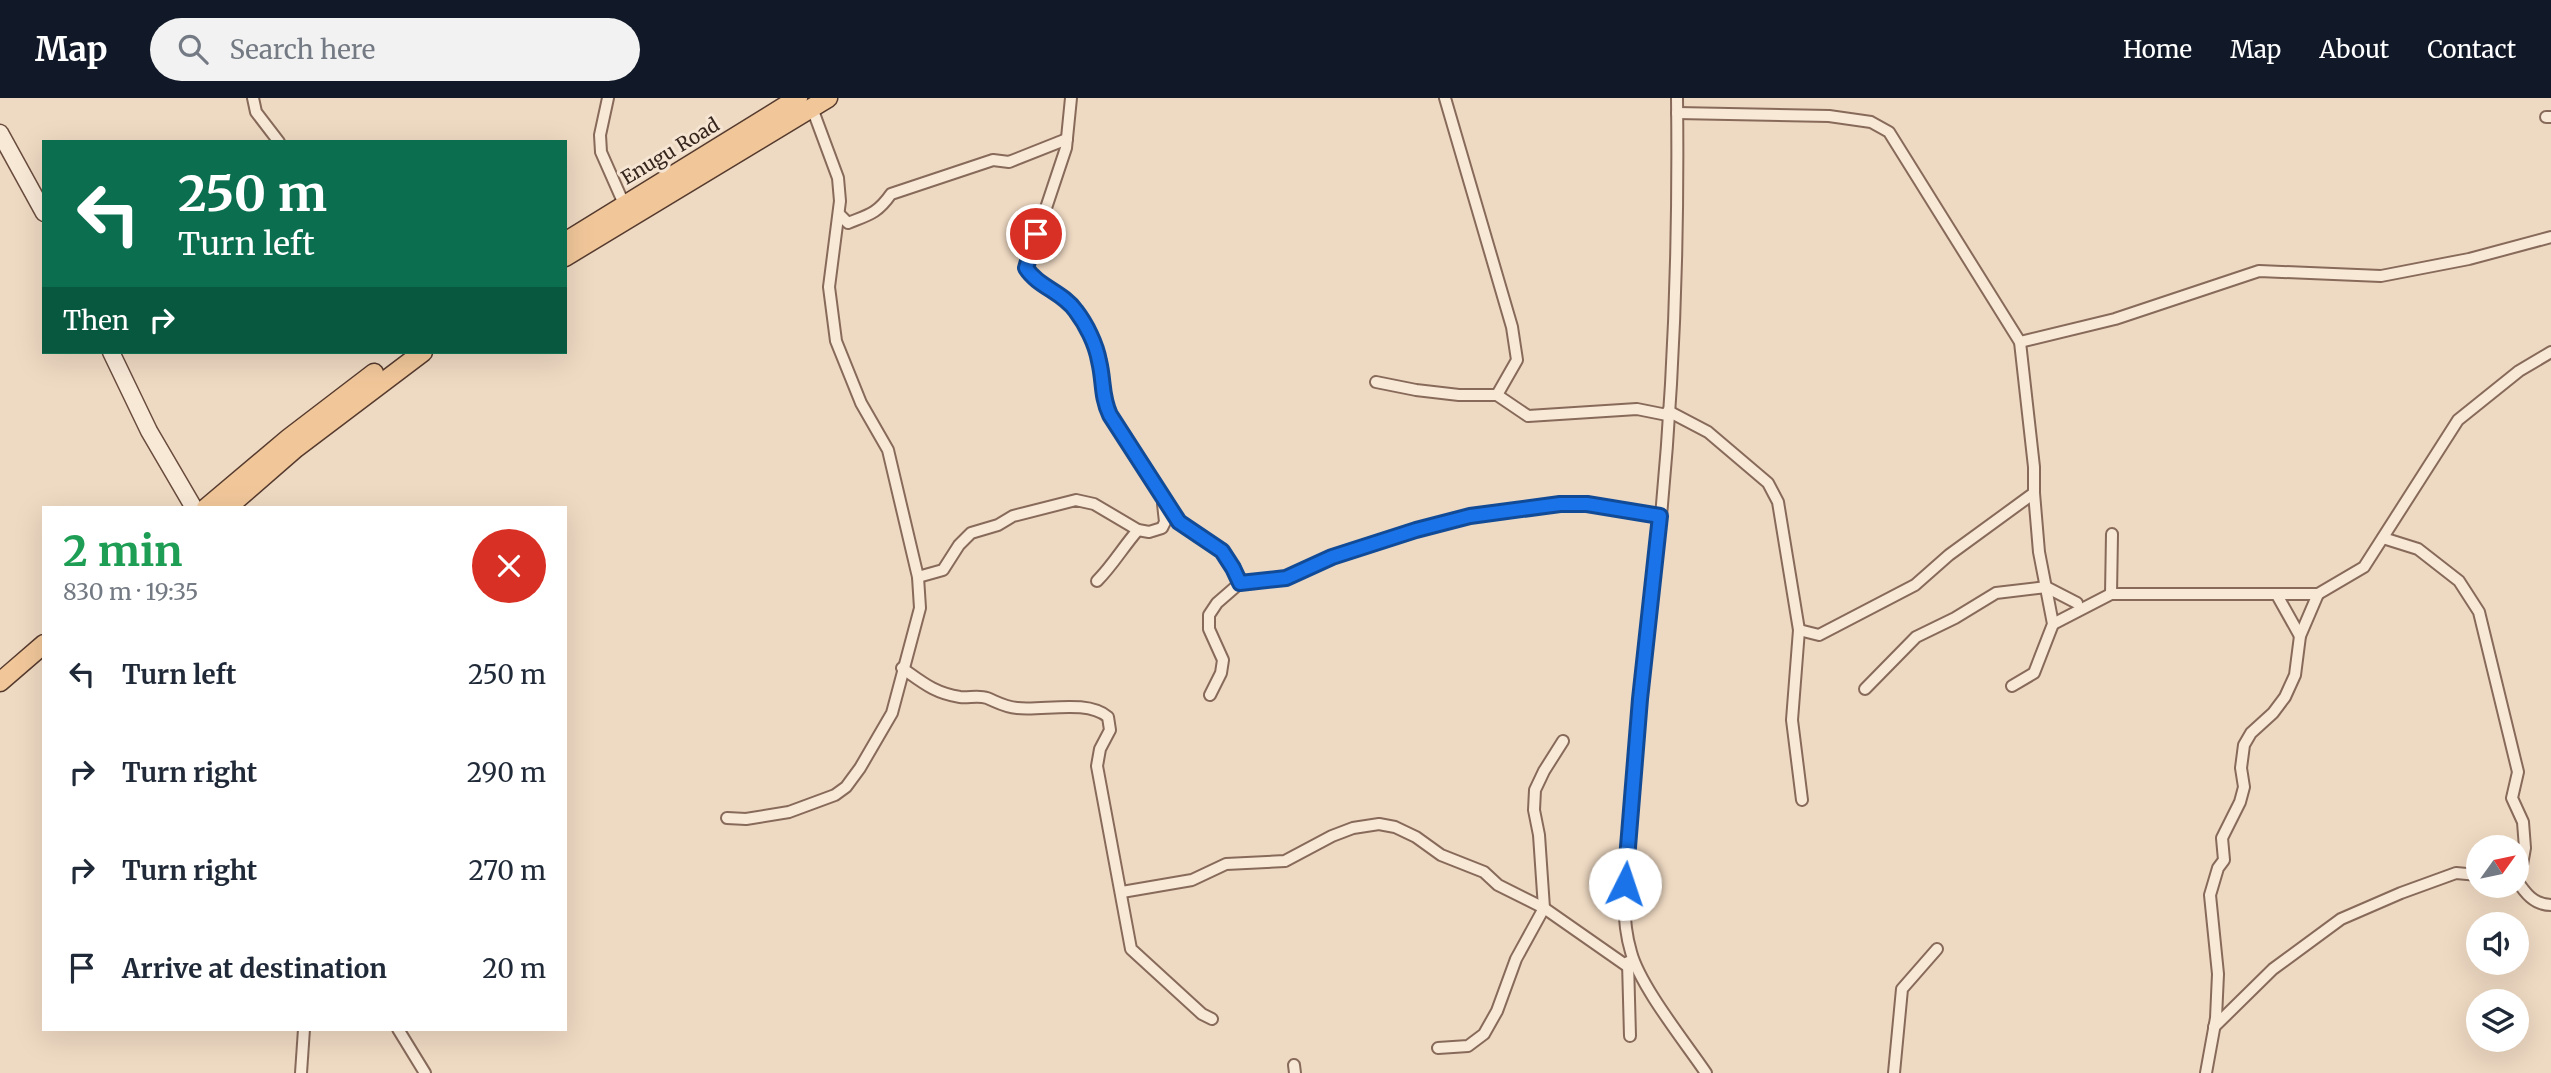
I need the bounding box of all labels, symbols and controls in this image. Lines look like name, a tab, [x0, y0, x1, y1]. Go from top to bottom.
search box	[150, 18, 640, 81]
text: Map	[35, 29, 108, 70]
icon: search	[174, 30, 212, 68]
text: Search here	[230, 33, 375, 66]
text: Home	[2123, 34, 2192, 65]
text: Map	[2230, 34, 2281, 65]
text: About	[2319, 34, 2389, 65]
text: Contact	[2427, 34, 2516, 65]
street label: Enugu Road	[617, 112, 723, 190]
text: 250 m	[178, 163, 327, 224]
icon: left	[63, 168, 154, 259]
pin	[1006, 204, 1066, 264]
icon: arrive	[1017, 215, 1055, 253]
text: Turn left	[178, 224, 315, 264]
icon: right	[143, 301, 181, 339]
text: Then	[63, 304, 129, 337]
text: 2 min	[63, 525, 183, 577]
button: close	[472, 529, 546, 603]
text: 830 m · 19:35	[63, 577, 198, 606]
icon: left	[63, 655, 101, 693]
text: Turn left	[122, 658, 236, 691]
text: 250 m	[468, 658, 546, 691]
icon: right	[63, 753, 101, 791]
text: Turn right	[122, 756, 257, 789]
text: 290 m	[467, 756, 546, 789]
north arrow	[2466, 835, 2529, 898]
map controls	[2466, 835, 2529, 1052]
position arrow	[1588, 847, 1662, 921]
icon: right	[63, 851, 101, 889]
text: Turn right	[122, 854, 257, 887]
text: 270 m	[469, 854, 546, 887]
button: sound	[2466, 912, 2529, 975]
icon: arrive	[63, 949, 101, 987]
text: Arrive at destination	[122, 952, 387, 985]
text: 20 m	[482, 952, 546, 985]
button: layers	[2466, 989, 2529, 1052]

